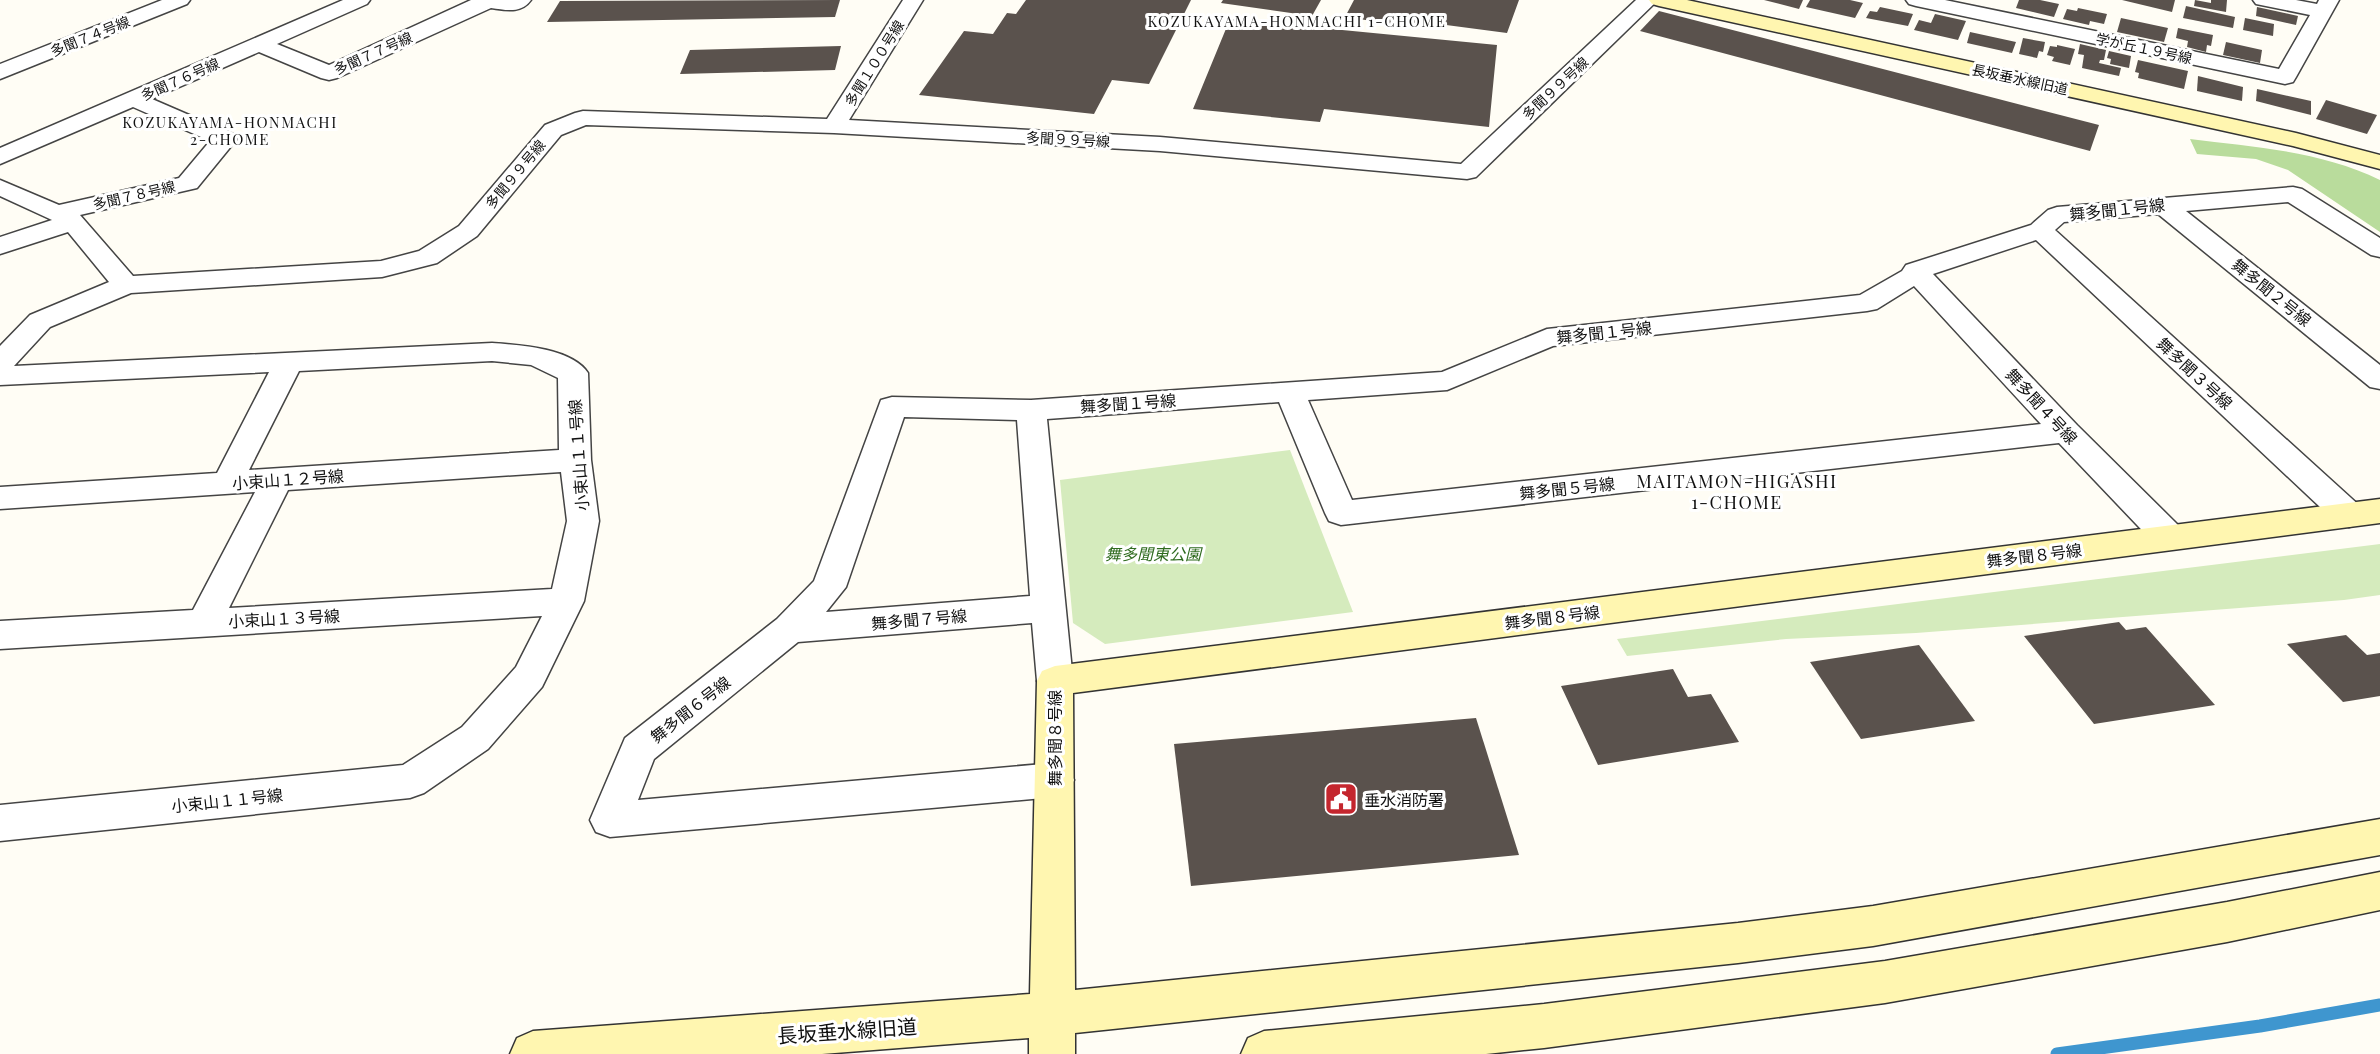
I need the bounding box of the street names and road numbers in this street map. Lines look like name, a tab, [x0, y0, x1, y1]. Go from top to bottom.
street label: 多聞７４号線	[47, 11, 133, 61]
street label: 多聞１００号線	[840, 16, 908, 110]
street label: 多聞７７号線	[331, 27, 415, 79]
street label: 学が丘１９号線	[2094, 29, 2194, 67]
street label: 多聞９９号線	[1518, 52, 1592, 124]
street label: 多聞７６号線	[138, 53, 222, 105]
street label: 長坂垂水線旧道	[1970, 60, 2070, 98]
street label: 多聞９９号線	[1026, 127, 1110, 151]
street label: 多聞９９号線	[481, 136, 549, 212]
street label: 多聞７８号線	[91, 176, 177, 214]
street label: 舞多聞１号線	[2068, 194, 2166, 224]
street label: 舞多聞２号線	[2228, 254, 2316, 330]
street label: 舞多聞１号線	[1555, 317, 1653, 347]
street label: 舞多聞３号線	[2153, 333, 2237, 413]
street label: 舞多聞４号線	[2002, 364, 2082, 448]
street label: 舞多聞１号線	[1079, 389, 1177, 417]
street label: 小束山１１号線	[564, 398, 592, 512]
street label: 小束山１２号線	[231, 465, 345, 493]
street label: 舞多聞５号線	[1518, 473, 1616, 503]
street label: 舞多聞８号線	[1985, 539, 2083, 571]
street label: 舞多聞８号線	[1503, 601, 1601, 633]
street label: 舞多聞７号線	[870, 604, 968, 634]
street label: 小束山１３号線	[228, 605, 340, 631]
street label: 舞多聞６号線	[646, 671, 734, 747]
street label: 舞多聞８号線	[1044, 690, 1065, 786]
street label: 小束山１１号線	[170, 784, 284, 816]
street label: 長坂垂水線旧道	[776, 1012, 918, 1048]

